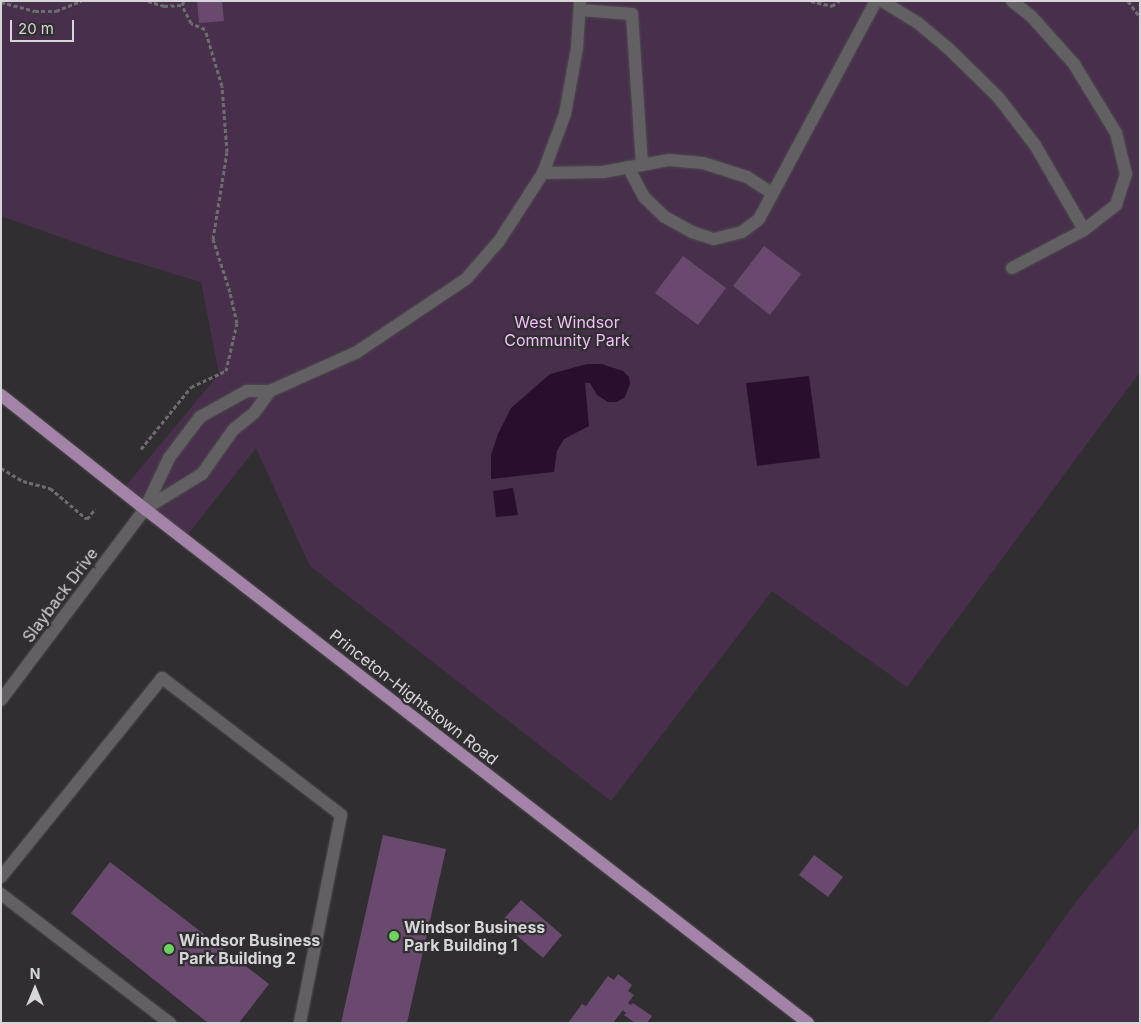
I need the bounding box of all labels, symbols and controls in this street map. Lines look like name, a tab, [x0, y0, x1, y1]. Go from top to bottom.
scale bar	[12, 10, 76, 42]
text: 20 m	[18, 19, 54, 38]
park label: West Windsor Community Park	[504, 312, 630, 350]
street label: Slayback Drive	[18, 544, 102, 646]
street label: Princeton-Hightstown Road	[326, 625, 502, 769]
place label: Windsor Business Park Building 1	[404, 917, 545, 955]
place label: Windsor Business Park Building 2	[179, 930, 320, 968]
marker: Windsor Business Park Building 1	[388, 930, 400, 942]
marker: Windsor Business Park Building 2	[163, 943, 175, 955]
north arrow	[10, 964, 60, 1014]
text: N	[30, 965, 40, 982]

